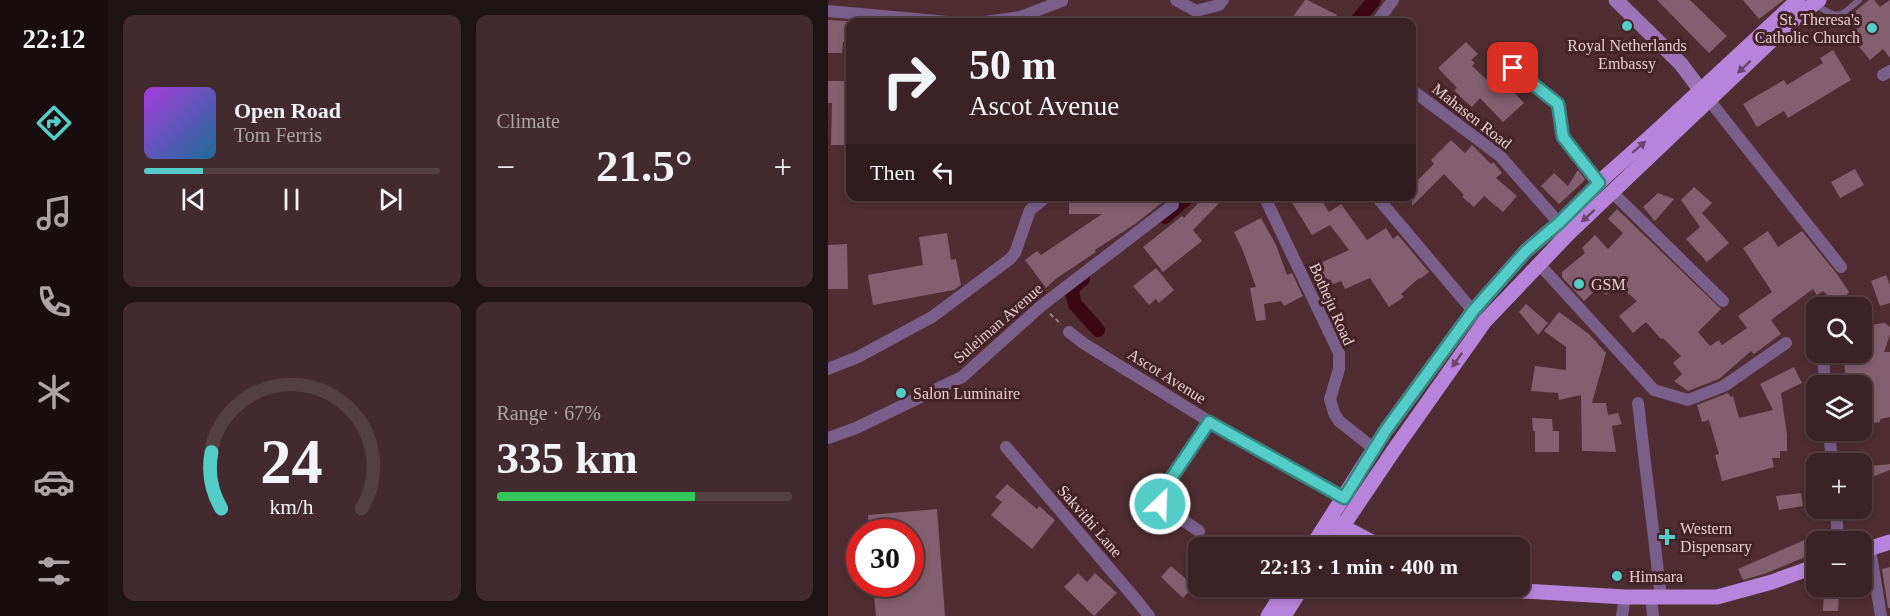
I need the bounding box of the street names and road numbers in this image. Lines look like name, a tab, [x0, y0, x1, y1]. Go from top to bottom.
street label: Mahasen Road	[1429, 80, 1515, 152]
street label: Botheju Road	[1305, 260, 1358, 348]
street label: Suleiman Avenue	[950, 280, 1046, 366]
street label: Ascot Avenue	[1125, 345, 1209, 407]
street label: Sakvithi Lane	[1054, 482, 1126, 560]

